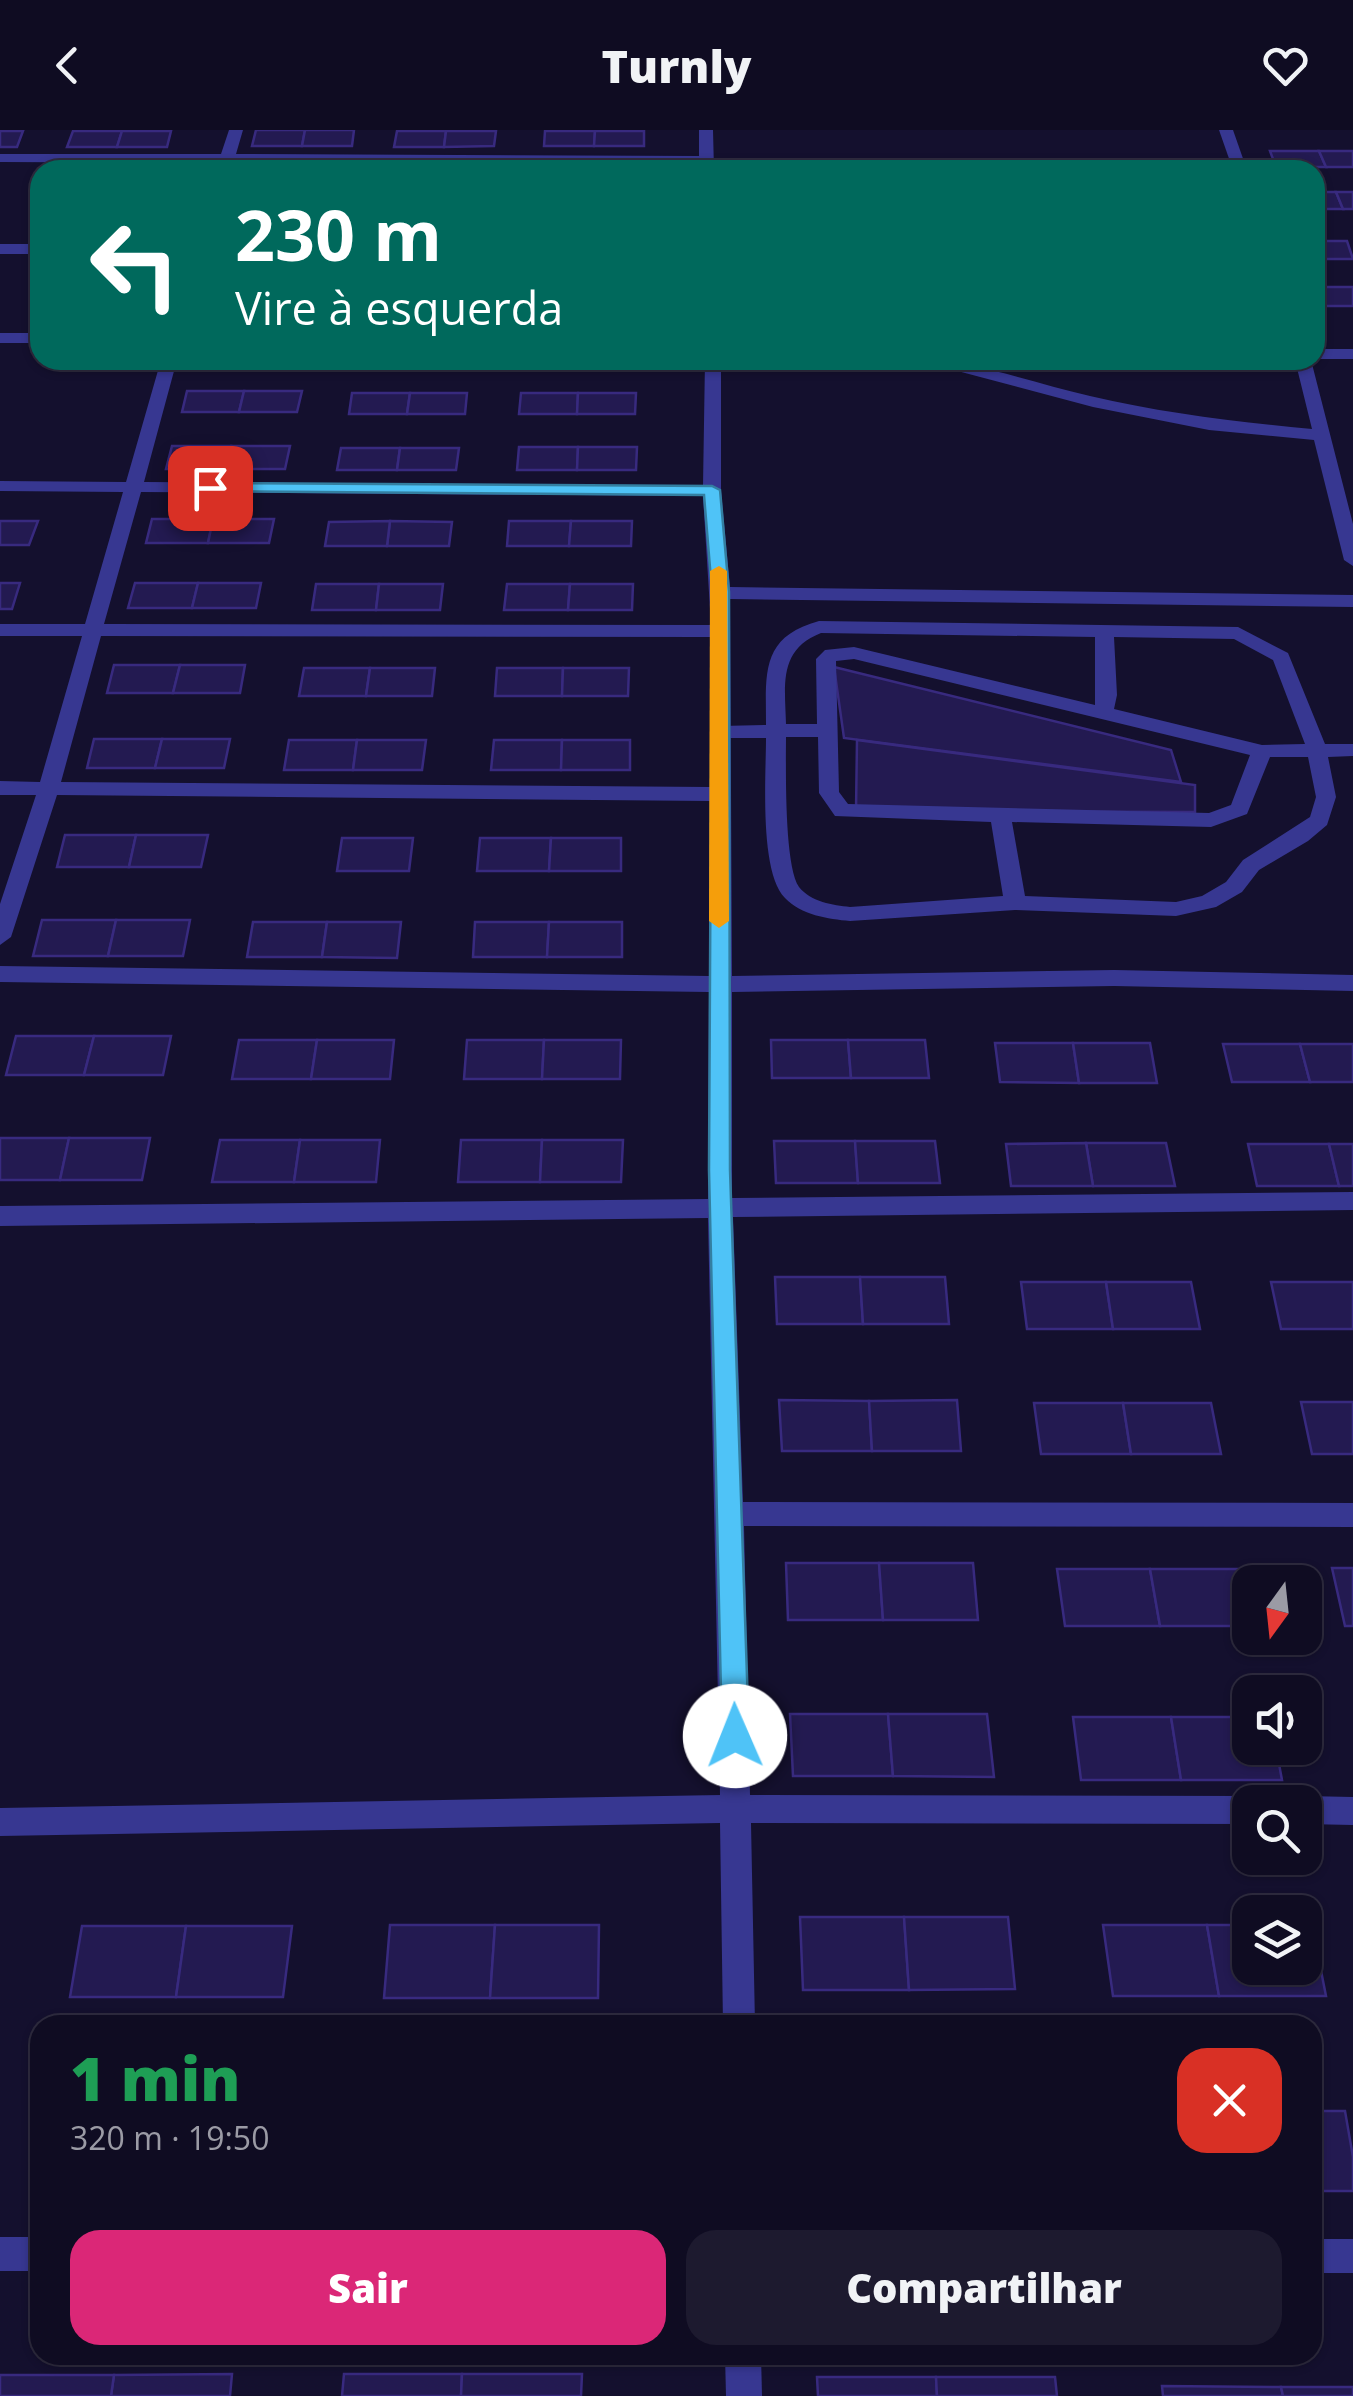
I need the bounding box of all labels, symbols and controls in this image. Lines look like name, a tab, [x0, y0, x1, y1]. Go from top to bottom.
text: Turnly	[602, 35, 752, 96]
icon: back	[40, 38, 95, 93]
icon: heart	[1258, 38, 1313, 93]
text: 230 m	[235, 186, 442, 282]
icon: left	[70, 200, 200, 330]
text: Vire à esquerda	[235, 277, 563, 338]
pin	[168, 446, 253, 531]
icon: arrive	[183, 461, 238, 516]
north arrow	[1232, 1565, 1322, 1655]
map controls	[1232, 1565, 1322, 1985]
button: sound	[1232, 1675, 1322, 1765]
position arrow	[683, 1684, 787, 1788]
button: search	[1232, 1785, 1322, 1875]
button: layers	[1232, 1895, 1322, 1985]
text: 1 min	[70, 2037, 240, 2119]
button: close	[1177, 2048, 1282, 2153]
text: 320 m · 19:50	[70, 2116, 269, 2159]
button: Sair	[70, 2230, 666, 2345]
button: Compartilhar	[686, 2230, 1282, 2345]

